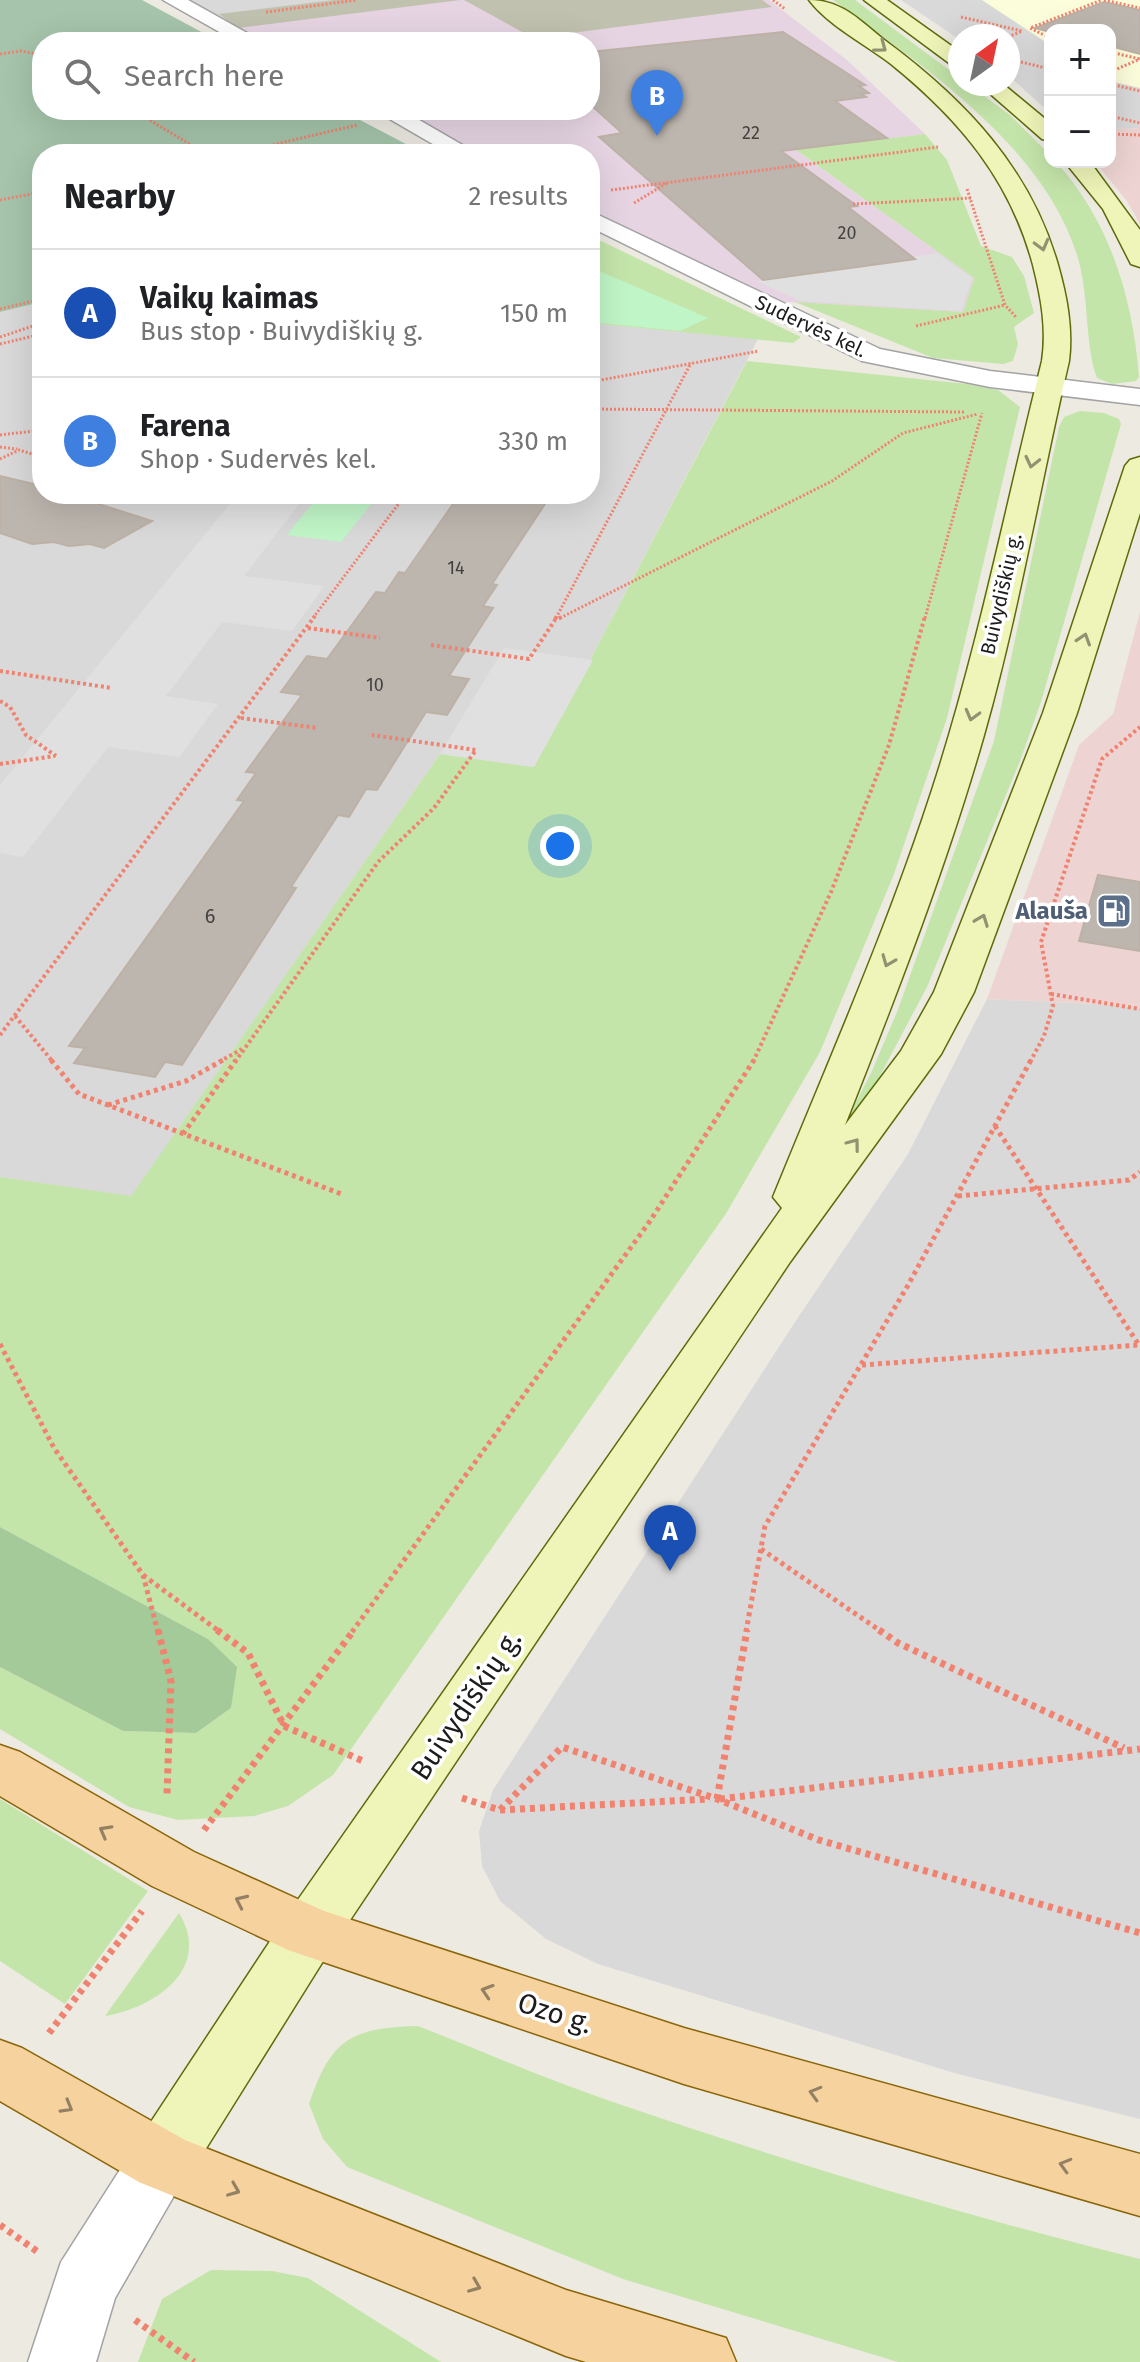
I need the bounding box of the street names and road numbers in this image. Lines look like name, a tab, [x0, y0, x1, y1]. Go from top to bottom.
street label: Sudervės kel.	[751, 290, 871, 362]
street label: Buivydiškių g.	[975, 531, 1027, 657]
street label: Buivydiškių g.	[404, 1624, 528, 1786]
street label: Ozo g.	[514, 1986, 596, 2040]

